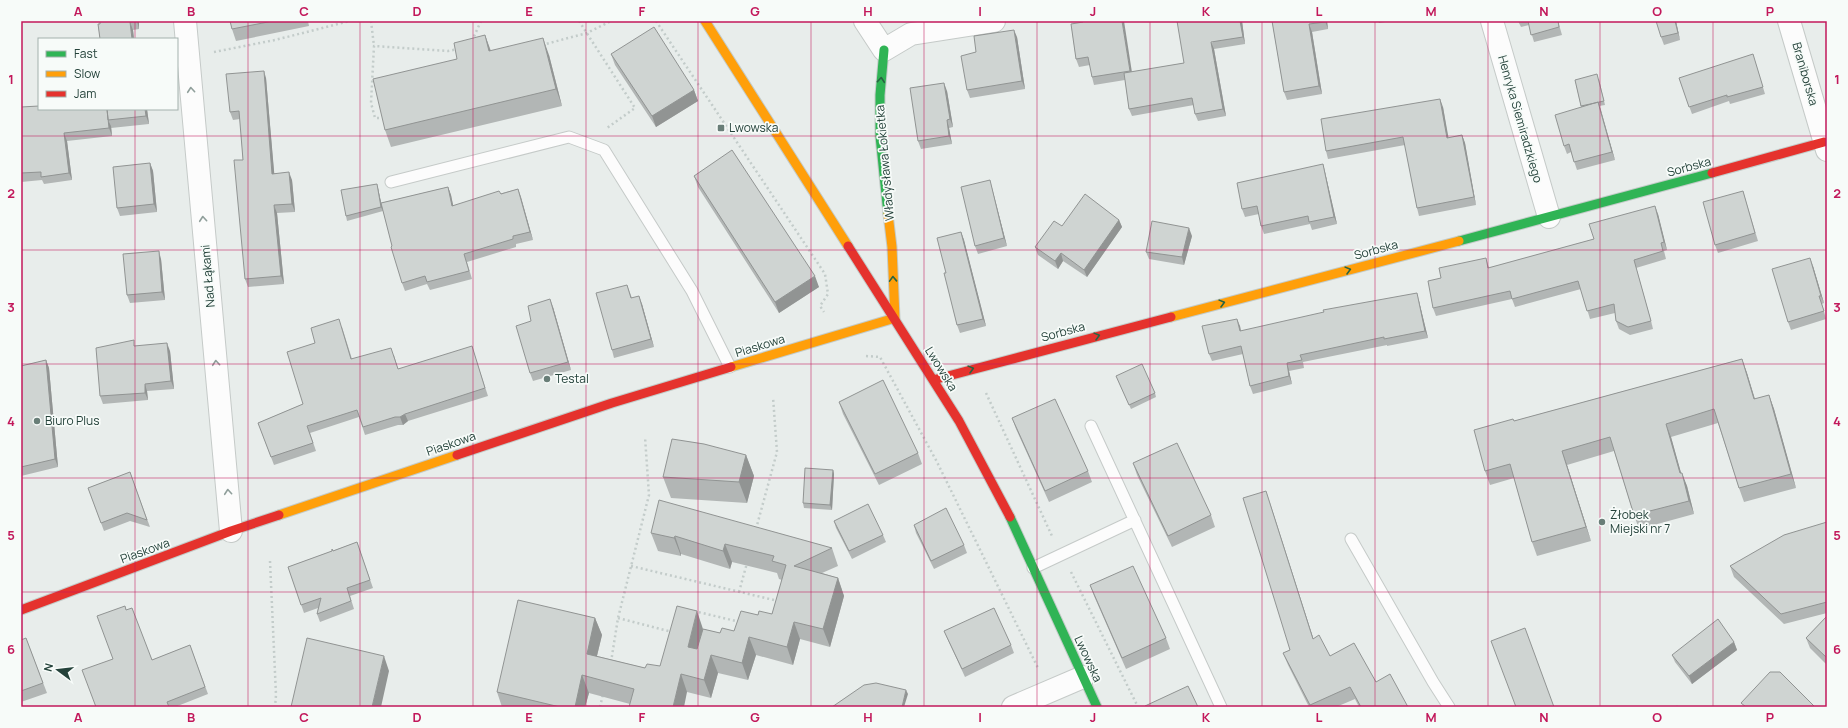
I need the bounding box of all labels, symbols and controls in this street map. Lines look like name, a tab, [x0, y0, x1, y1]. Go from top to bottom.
text: A	[74, 2, 83, 20]
text: B	[187, 2, 195, 20]
text: C	[299, 2, 309, 20]
text: D	[412, 2, 422, 20]
text: E	[525, 2, 533, 20]
text: F	[639, 2, 646, 20]
text: G	[750, 2, 760, 20]
text: H	[863, 2, 873, 20]
text: I	[978, 2, 982, 20]
text: J	[1090, 2, 1096, 20]
text: K	[1202, 2, 1211, 20]
text: L	[1316, 2, 1323, 20]
text: M	[1425, 2, 1437, 20]
text: N	[1539, 2, 1549, 20]
text: O	[1652, 2, 1662, 20]
text: P	[1766, 2, 1774, 20]
legend	[38, 38, 178, 110]
street label: Braniborska	[1788, 40, 1823, 108]
text: Fast	[74, 45, 98, 62]
street label: Henryka Siemiradzkiego	[1494, 53, 1547, 185]
text: Slow	[74, 65, 100, 82]
text: 1	[8, 70, 14, 88]
text: 1	[1834, 70, 1840, 88]
one-way arrow	[876, 77, 885, 83]
text: Jam	[74, 85, 96, 102]
one-way arrow	[187, 87, 196, 93]
street label: Władysława Łokietka	[871, 104, 898, 222]
place label: Lwowska	[729, 119, 778, 136]
marker: Lwowska	[716, 123, 726, 133]
street label: Sorbska	[1665, 153, 1713, 181]
text: 2	[7, 184, 15, 202]
text: 2	[1833, 184, 1841, 202]
one-way arrow	[198, 216, 207, 222]
street label: Sorbska	[1352, 236, 1400, 264]
street label: Nad Łąkami	[196, 244, 219, 308]
one-way arrow	[1344, 266, 1351, 275]
one-way arrow	[889, 276, 898, 282]
text: 3	[7, 298, 15, 316]
text: 3	[1833, 298, 1841, 316]
one-way arrow	[1219, 299, 1226, 308]
street label: Sorbska	[1039, 318, 1087, 346]
street label: Piaskowa	[733, 330, 787, 361]
one-way arrow	[1093, 332, 1100, 341]
street label: Lwowska	[921, 343, 962, 394]
one-way arrow	[211, 360, 220, 366]
one-way arrow	[967, 365, 974, 374]
place label: Testal	[555, 370, 589, 387]
marker: Testal	[542, 374, 552, 384]
text: 4	[7, 412, 15, 430]
place label: Biuro Plus	[45, 412, 99, 429]
text: 4	[1833, 412, 1841, 430]
marker: Biuro Plus	[32, 416, 42, 426]
street label: Piaskowa	[424, 427, 478, 460]
one-way arrow	[223, 489, 232, 495]
place label: Żłobek Miejski nr 7	[1610, 506, 1670, 537]
marker: Żłobek Miejski nr 7	[1597, 517, 1607, 527]
text: 5	[7, 526, 15, 544]
text: 5	[1833, 526, 1841, 544]
street label: Piaskowa	[118, 534, 172, 567]
street label: Lwowska	[1070, 633, 1107, 685]
text: 6	[7, 640, 15, 658]
text: 6	[1833, 640, 1841, 658]
north arrow	[38, 650, 78, 690]
text: N	[40, 661, 56, 673]
text: A	[74, 708, 83, 726]
text: B	[187, 708, 195, 726]
text: C	[299, 708, 309, 726]
text: D	[412, 708, 422, 726]
text: E	[525, 708, 533, 726]
text: F	[639, 708, 646, 726]
text: G	[750, 708, 760, 726]
text: H	[863, 708, 873, 726]
text: I	[978, 708, 982, 726]
text: J	[1090, 708, 1096, 726]
text: K	[1202, 708, 1211, 726]
text: L	[1316, 708, 1323, 726]
text: M	[1425, 708, 1437, 726]
text: N	[1539, 708, 1549, 726]
text: O	[1652, 708, 1662, 726]
text: P	[1766, 708, 1774, 726]

